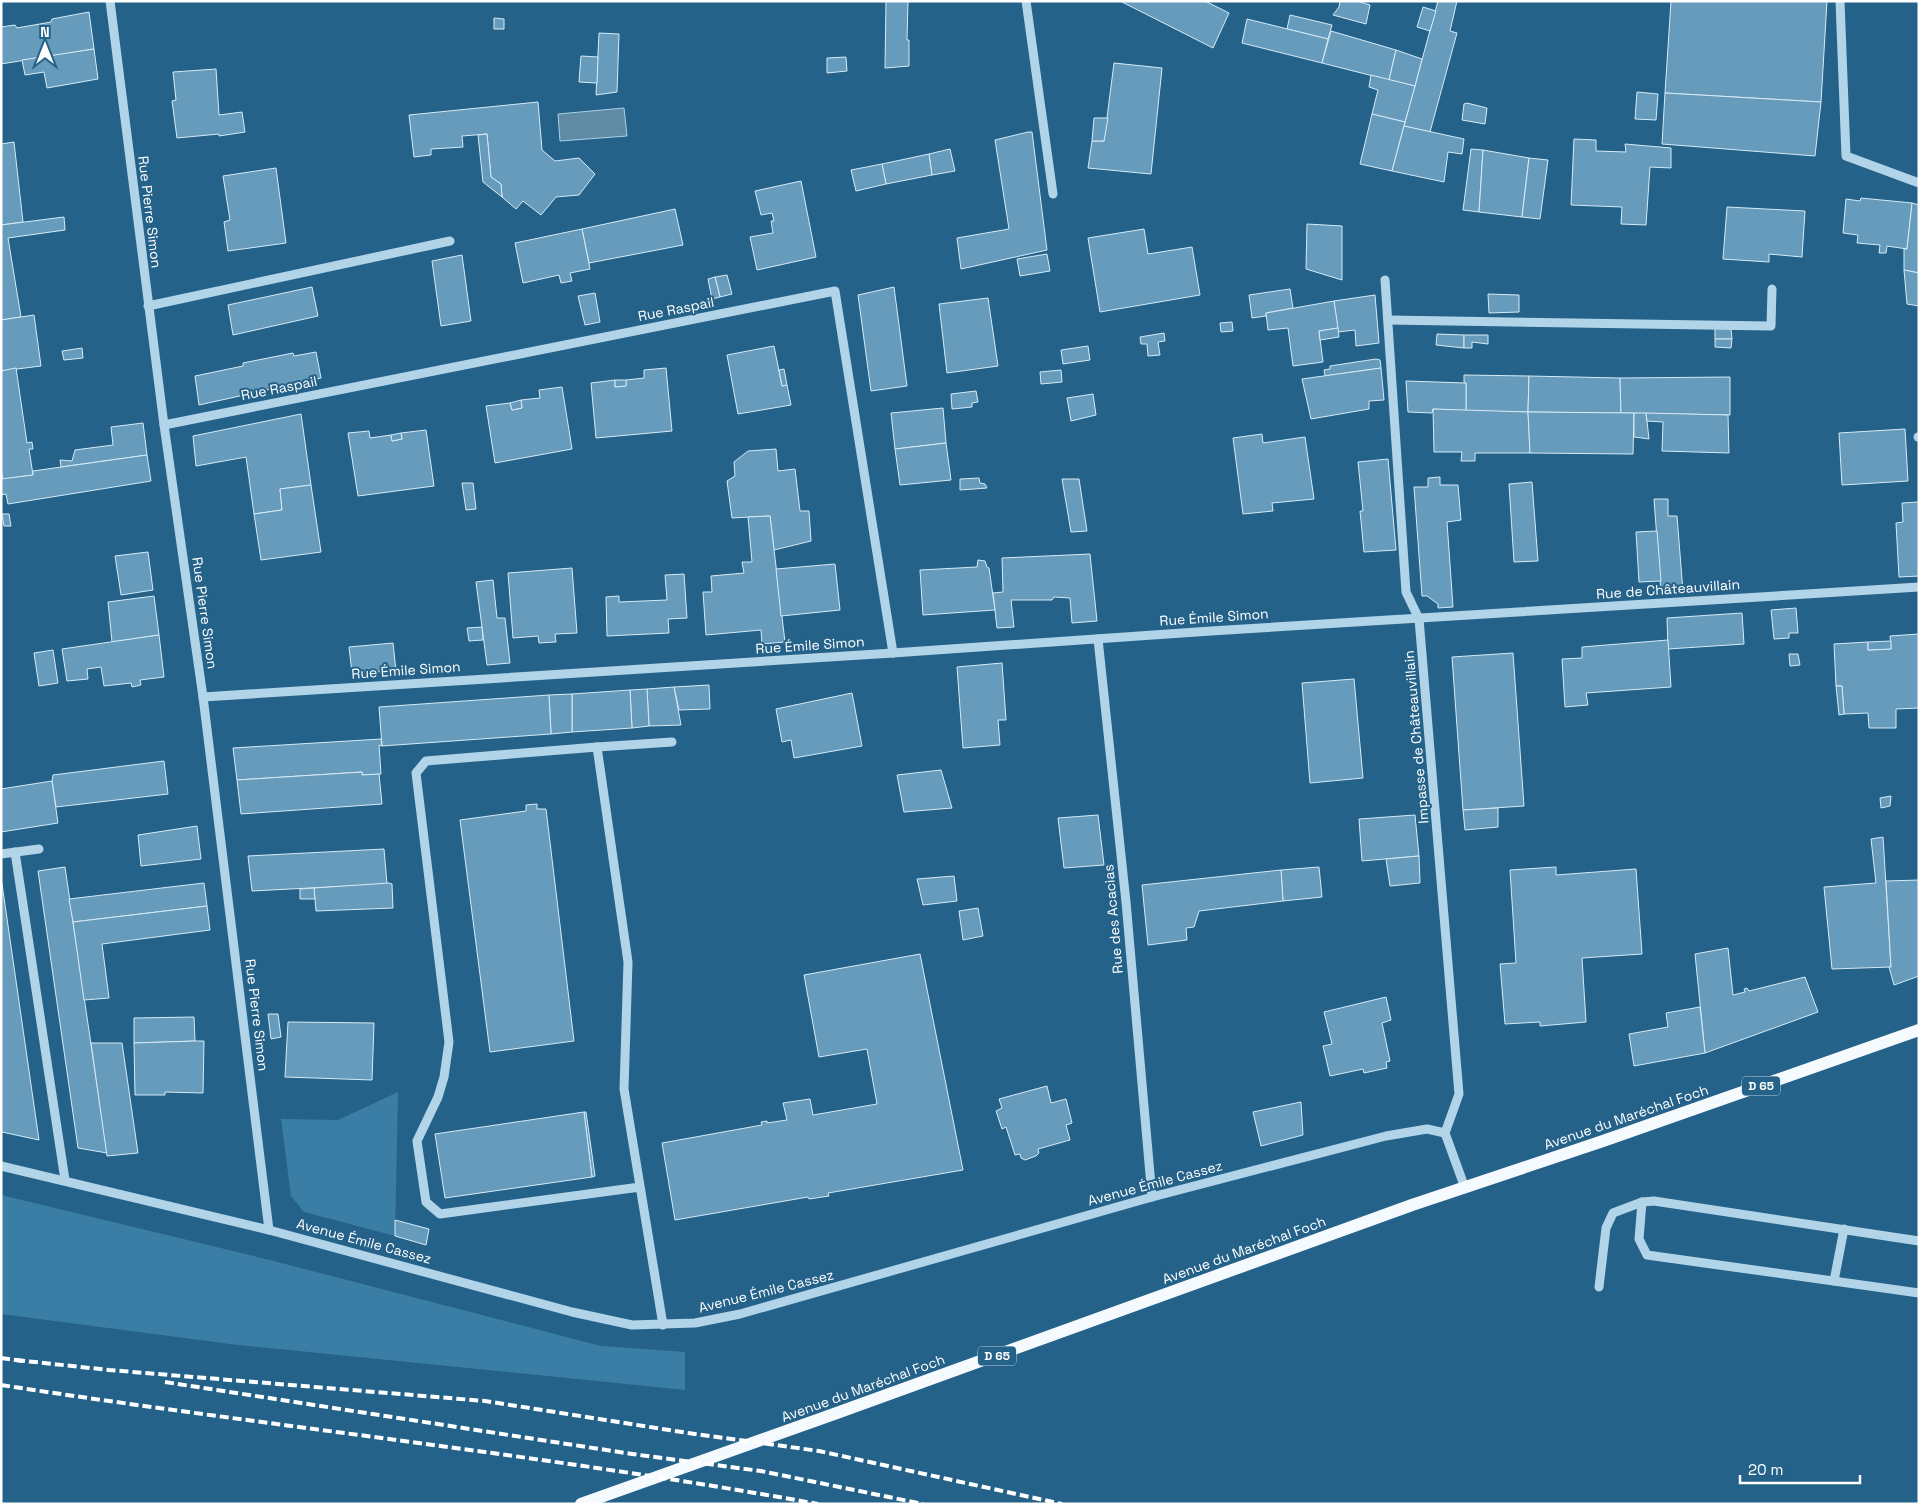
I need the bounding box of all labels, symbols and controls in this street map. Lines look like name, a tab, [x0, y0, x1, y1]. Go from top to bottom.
north arrow	[20, 20, 70, 70]
text: N	[40, 23, 50, 41]
street label: Rue Pierre Simon	[134, 155, 166, 269]
street label: Rue Raspail	[636, 293, 716, 325]
street label: Rue Raspail	[239, 372, 319, 404]
street label: Rue Pierre Simon	[188, 556, 222, 670]
street label: Rue de Châteauvillain	[1595, 575, 1741, 603]
street label: Rue Émile Simon	[1159, 604, 1269, 630]
street label: Rue Émile Simon	[755, 632, 865, 658]
street label: Impasse de Châteauvillain	[1399, 650, 1433, 824]
street label: Rue Émile Simon	[351, 657, 461, 683]
street label: Rue des Acacias	[1099, 864, 1127, 974]
street label: Rue Pierre Simon	[241, 958, 273, 1072]
road number: D 65	[1742, 1076, 1780, 1096]
street label: Avenue du Maréchal Foch	[1541, 1080, 1711, 1154]
street label: Avenue Émile Cassez	[1086, 1156, 1224, 1210]
street label: Avenue du Maréchal Foch	[1160, 1212, 1328, 1288]
street label: Avenue Émile Cassez	[295, 1214, 433, 1268]
street label: Avenue Émile Cassez	[696, 1265, 836, 1317]
road number: D 65	[978, 1346, 1016, 1365]
street label: Avenue du Maréchal Foch	[779, 1350, 947, 1426]
scale bar	[1740, 1452, 1860, 1484]
text: 20 m	[1748, 1460, 1783, 1479]

